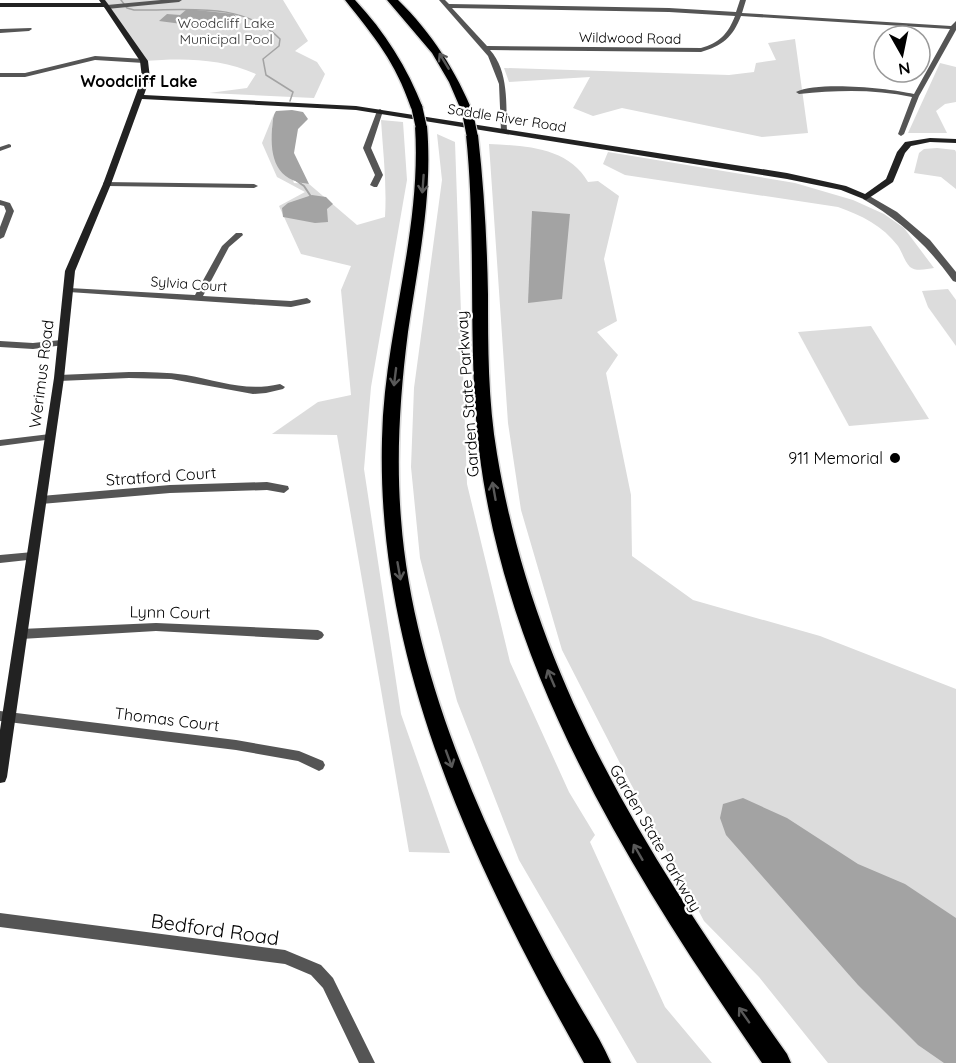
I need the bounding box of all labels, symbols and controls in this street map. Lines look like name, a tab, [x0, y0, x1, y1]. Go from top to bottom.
park label: Woodcliff Lake Municipal Pool	[177, 14, 275, 48]
north arrow	[872, 24, 932, 84]
street label: Wildwood Road	[579, 28, 681, 48]
one-way arrow	[437, 53, 449, 70]
text: N	[897, 58, 912, 80]
district label: Woodcliff Lake	[81, 71, 197, 91]
street label: Saddle River Road	[446, 100, 568, 136]
one-way arrow	[417, 173, 428, 193]
street label: Sylvia Court	[150, 272, 228, 296]
street label: Garden State Parkway	[451, 310, 483, 478]
street label: Werimus Road	[24, 319, 58, 429]
one-way arrow	[390, 366, 401, 386]
place label: 911 Memorial	[788, 448, 883, 468]
marker: 911 Memorial	[888, 451, 902, 465]
street label: Stratford Court	[105, 462, 217, 490]
one-way arrow	[488, 482, 499, 502]
one-way arrow	[394, 561, 405, 580]
street label: Lynn Court	[129, 601, 211, 623]
one-way arrow	[545, 669, 556, 687]
street label: Thomas Court	[113, 703, 221, 735]
one-way arrow	[445, 749, 456, 768]
street label: Garden State Parkway	[606, 761, 706, 915]
one-way arrow	[631, 844, 643, 861]
street label: Bedford Road	[149, 908, 281, 950]
one-way arrow	[738, 1008, 750, 1024]

